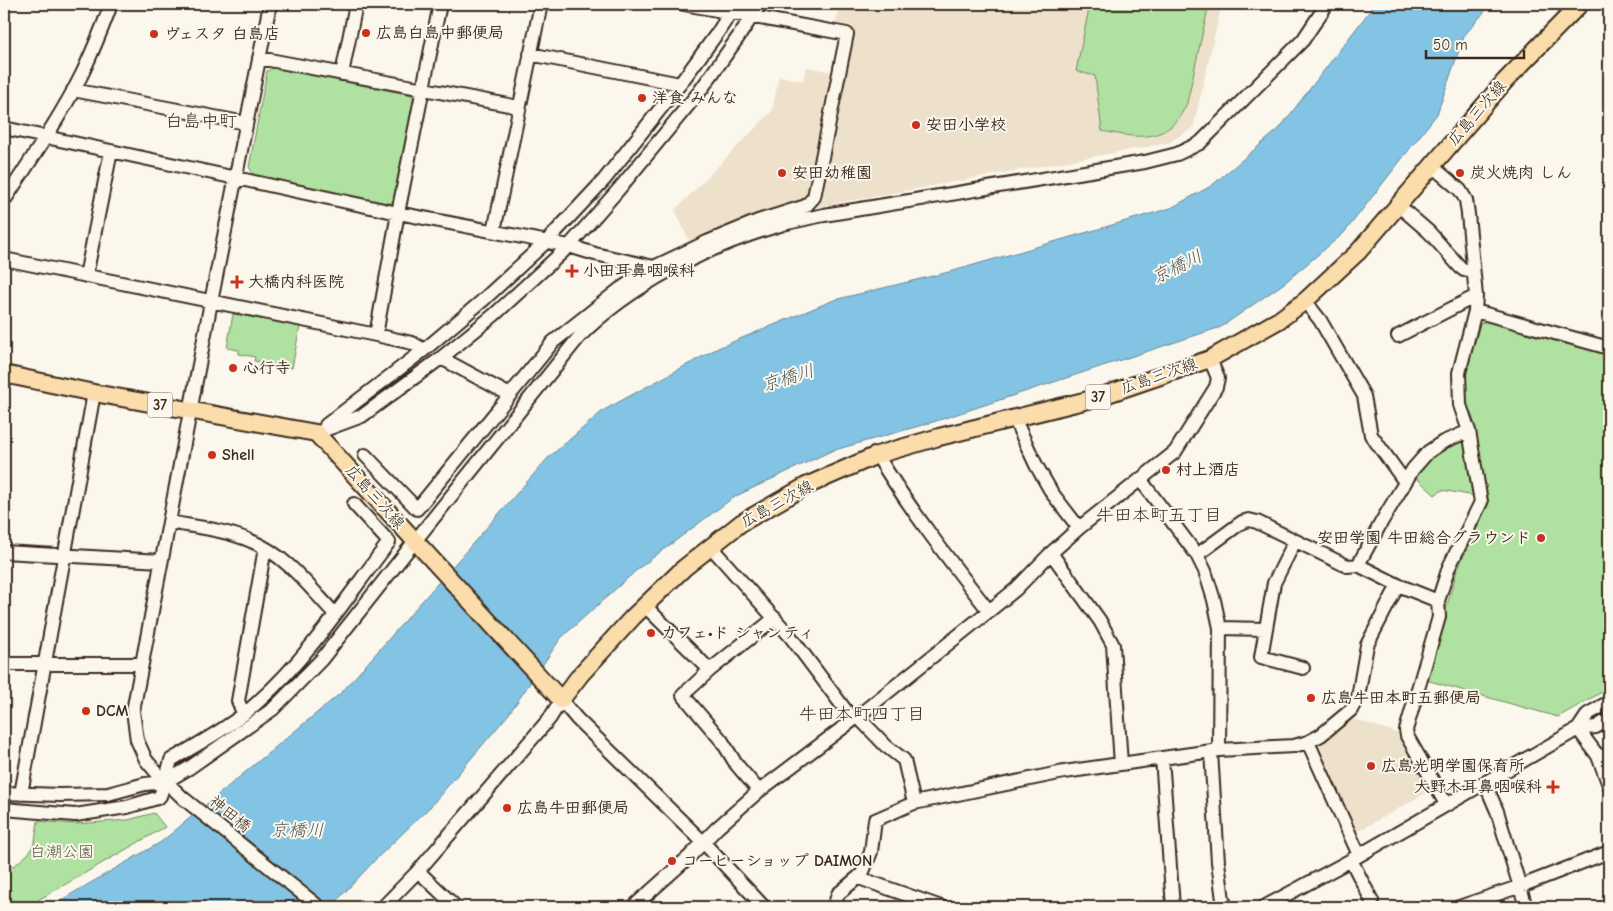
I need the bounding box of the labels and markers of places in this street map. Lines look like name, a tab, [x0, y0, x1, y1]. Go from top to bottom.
place label: 広島白島中郵便局	[376, 24, 504, 42]
place label: ヴェスタ 白島店	[164, 25, 280, 43]
marker: 広島白島中郵便局	[360, 27, 372, 39]
marker: ヴェスタ 白島店	[148, 28, 160, 40]
place label: 洋食 みんな	[652, 89, 738, 107]
marker: 洋食 みんな	[636, 92, 648, 104]
place label: 安田小学校	[926, 116, 1006, 134]
marker: 安田小学校	[910, 119, 922, 131]
place label: 安田幼稚園	[792, 164, 872, 182]
place label: 炭火焼肉 しん	[1470, 164, 1572, 182]
marker: 安田幼稚園	[776, 167, 788, 179]
marker: 炭火焼肉 しん	[1454, 167, 1466, 179]
place label: 小田耳鼻咽喉科	[583, 262, 695, 280]
marker: 小田耳鼻咽喉科	[565, 264, 579, 278]
place label: 大橋内科医院	[248, 273, 344, 291]
marker: 大橋内科医院	[230, 275, 244, 289]
place label: 心行寺	[243, 359, 291, 377]
marker: 心行寺	[227, 362, 239, 374]
place label: Shell	[222, 446, 255, 464]
marker: Shell	[206, 449, 218, 461]
place label: 村上酒店	[1176, 461, 1240, 479]
marker: 村上酒店	[1160, 464, 1172, 476]
place label: 安田学園 牛田総合グラウンド	[1317, 529, 1531, 547]
marker: 安田学園 牛田総合グラウンド	[1535, 532, 1547, 544]
place label: カフェ•ド シャンティ	[661, 624, 814, 642]
marker: カフェ•ド シャンティ	[645, 627, 657, 639]
place label: 広島牛田本町五郵便局	[1321, 689, 1481, 707]
marker: 広島牛田本町五郵便局	[1305, 692, 1317, 704]
place label: DCM	[96, 702, 129, 720]
marker: DCM	[80, 705, 92, 717]
place label: 広島光明学園保育所	[1381, 757, 1525, 775]
marker: 広島光明学園保育所	[1365, 760, 1377, 772]
place label: 大野木耳鼻咽喉科	[1414, 778, 1542, 796]
marker: 大野木耳鼻咽喉科	[1546, 780, 1560, 794]
place label: 広島牛田郵便局	[517, 799, 629, 817]
marker: 広島牛田郵便局	[501, 802, 513, 814]
place label: コーヒーショップ DAIMON	[682, 852, 872, 870]
marker: コーヒーショップ DAIMON	[666, 855, 678, 867]

